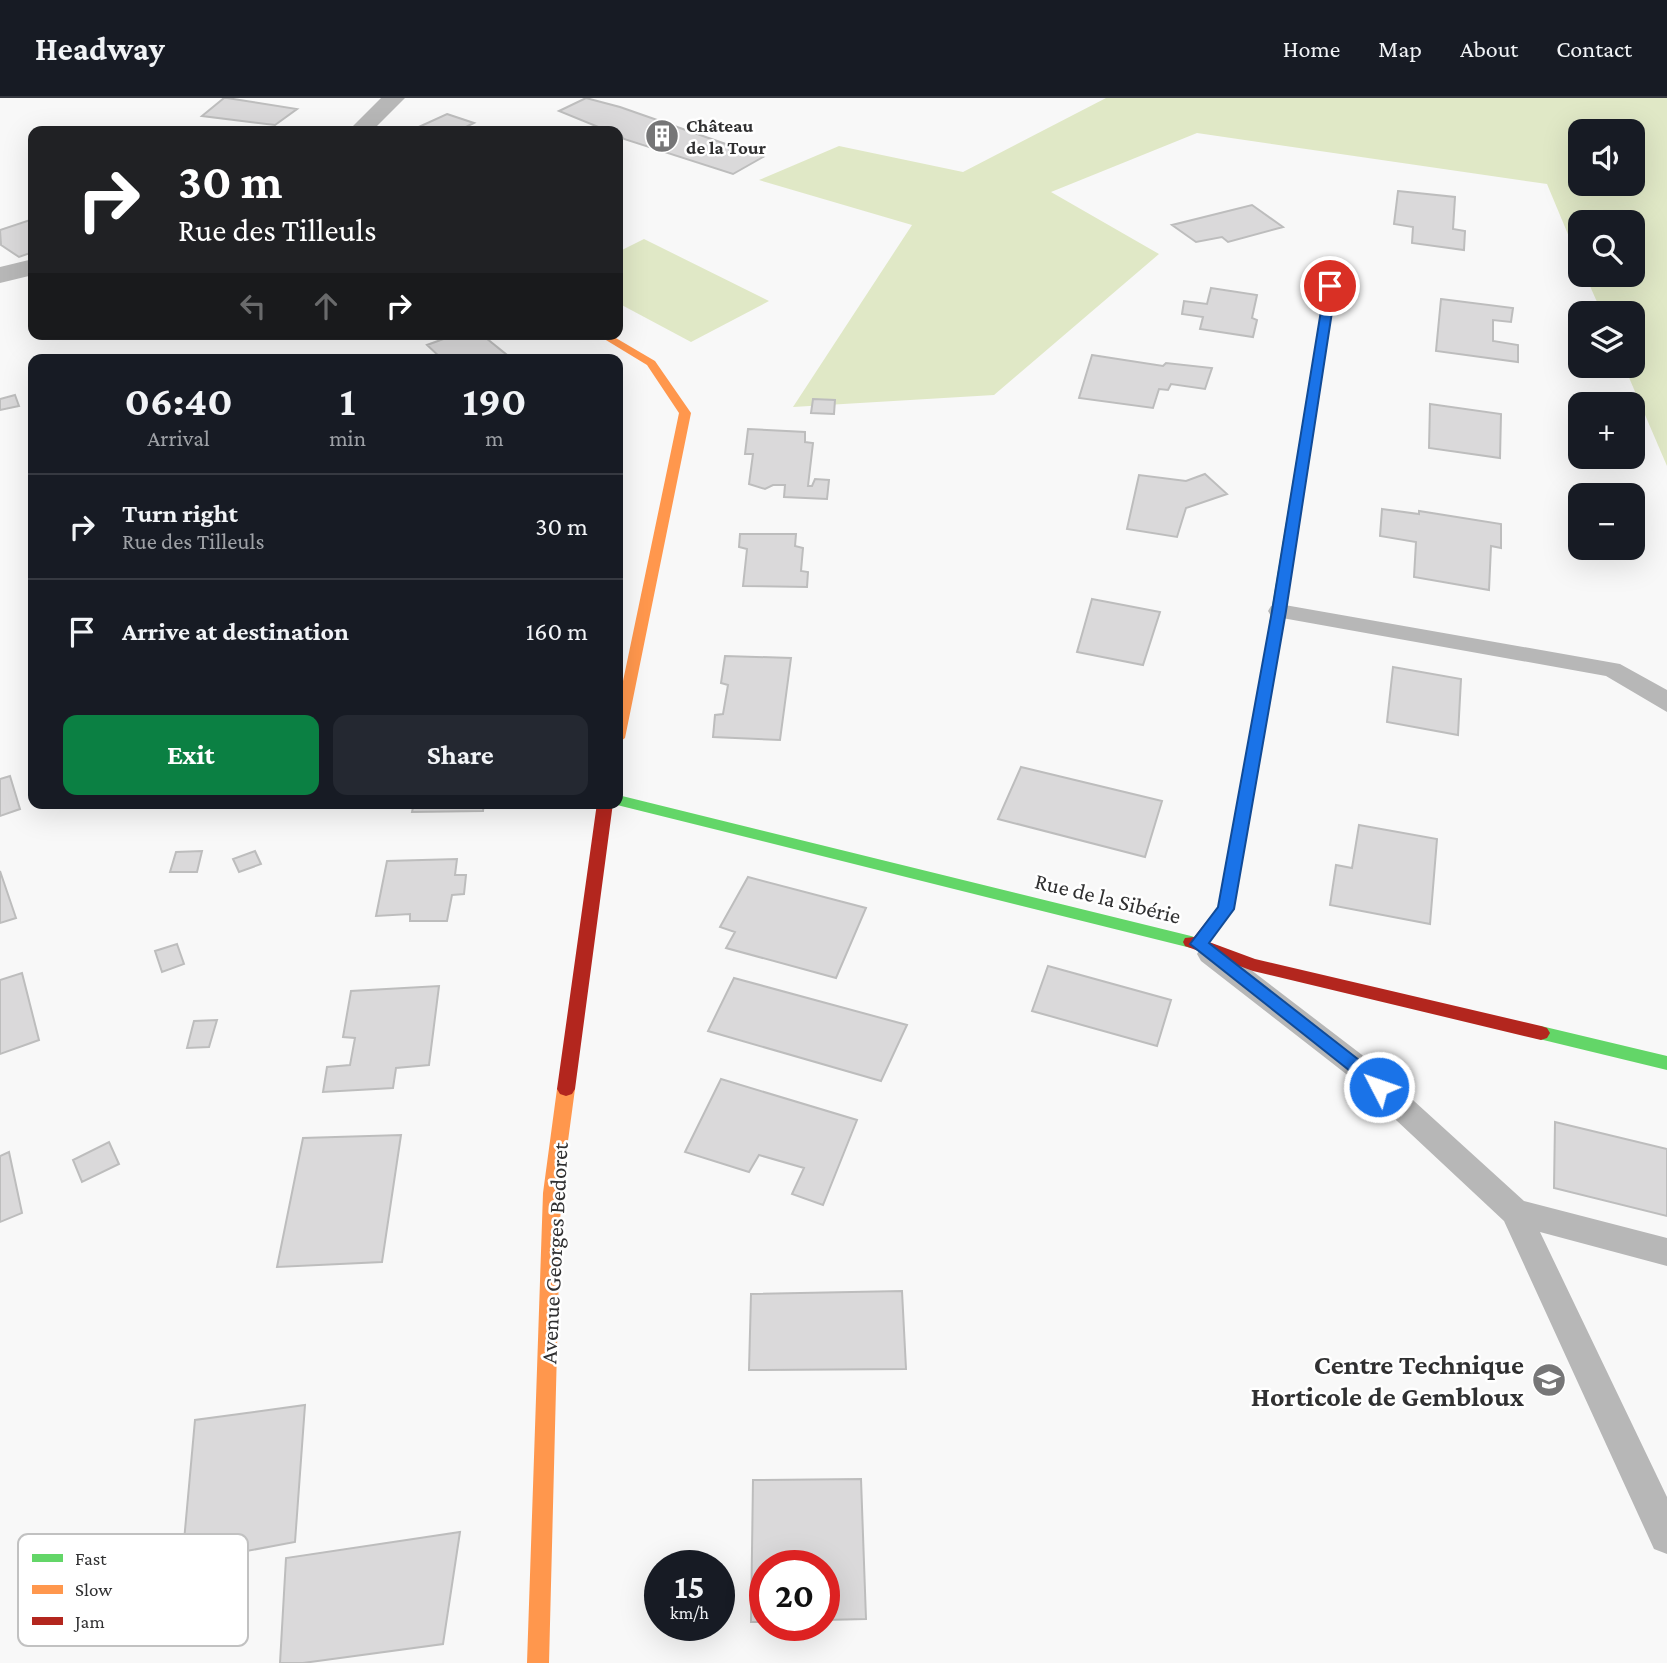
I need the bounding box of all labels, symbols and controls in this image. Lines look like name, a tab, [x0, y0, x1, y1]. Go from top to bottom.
text: Headway	[35, 30, 165, 67]
text: Home	[1283, 35, 1340, 62]
text: Map	[1378, 35, 1422, 62]
text: About	[1460, 35, 1518, 62]
text: Contact	[1556, 35, 1632, 62]
place label: Château de la Tour	[686, 115, 767, 158]
building icon: Château de la Tour	[643, 117, 681, 155]
map controls	[1568, 119, 1645, 560]
button: sound	[1568, 119, 1645, 196]
icon: right	[63, 154, 154, 245]
text: 30 m	[178, 154, 283, 209]
button: search	[1568, 210, 1645, 287]
text: Rue des Tilleuls	[178, 212, 376, 248]
pin	[1300, 256, 1360, 316]
icon: arrive	[1311, 267, 1349, 305]
icon: left	[234, 287, 272, 325]
icon: ahead	[307, 287, 345, 325]
icon: right	[380, 287, 418, 325]
button: layers	[1568, 301, 1645, 378]
text: 06:40	[124, 377, 233, 424]
text: 1	[340, 377, 355, 424]
text: 190	[462, 377, 527, 424]
button: +	[1568, 392, 1645, 469]
text: Arrival	[147, 425, 210, 451]
text: min	[329, 425, 366, 451]
text: m	[485, 425, 504, 451]
button: −	[1568, 483, 1645, 560]
text: Turn right	[122, 499, 238, 528]
icon: right	[63, 508, 101, 546]
text: 30 m	[535, 512, 588, 541]
text: Rue des Tilleuls	[122, 528, 265, 554]
icon: arrive	[63, 613, 101, 651]
text: Arrive at destination	[122, 617, 349, 646]
text: 160 m	[526, 617, 588, 646]
button: Exit	[63, 715, 319, 795]
button: Share	[333, 715, 588, 795]
street label: Rue de la Sibérie	[1032, 867, 1184, 929]
position arrow	[1342, 1050, 1416, 1124]
street label: Avenue Georges Bedoret	[535, 1141, 573, 1365]
place label: Centre Technique Horticole de Gembloux	[1251, 1349, 1525, 1412]
school or university icon: Centre Technique Horticole de Gembloux	[1530, 1361, 1568, 1399]
legend	[18, 1534, 248, 1646]
text: Fast	[75, 1548, 107, 1569]
speed limit sign: 20	[749, 1550, 840, 1641]
text: 15	[674, 1567, 705, 1606]
text: Slow	[75, 1579, 112, 1600]
text: km/h	[670, 1603, 709, 1623]
text: Jam	[73, 1611, 105, 1632]

